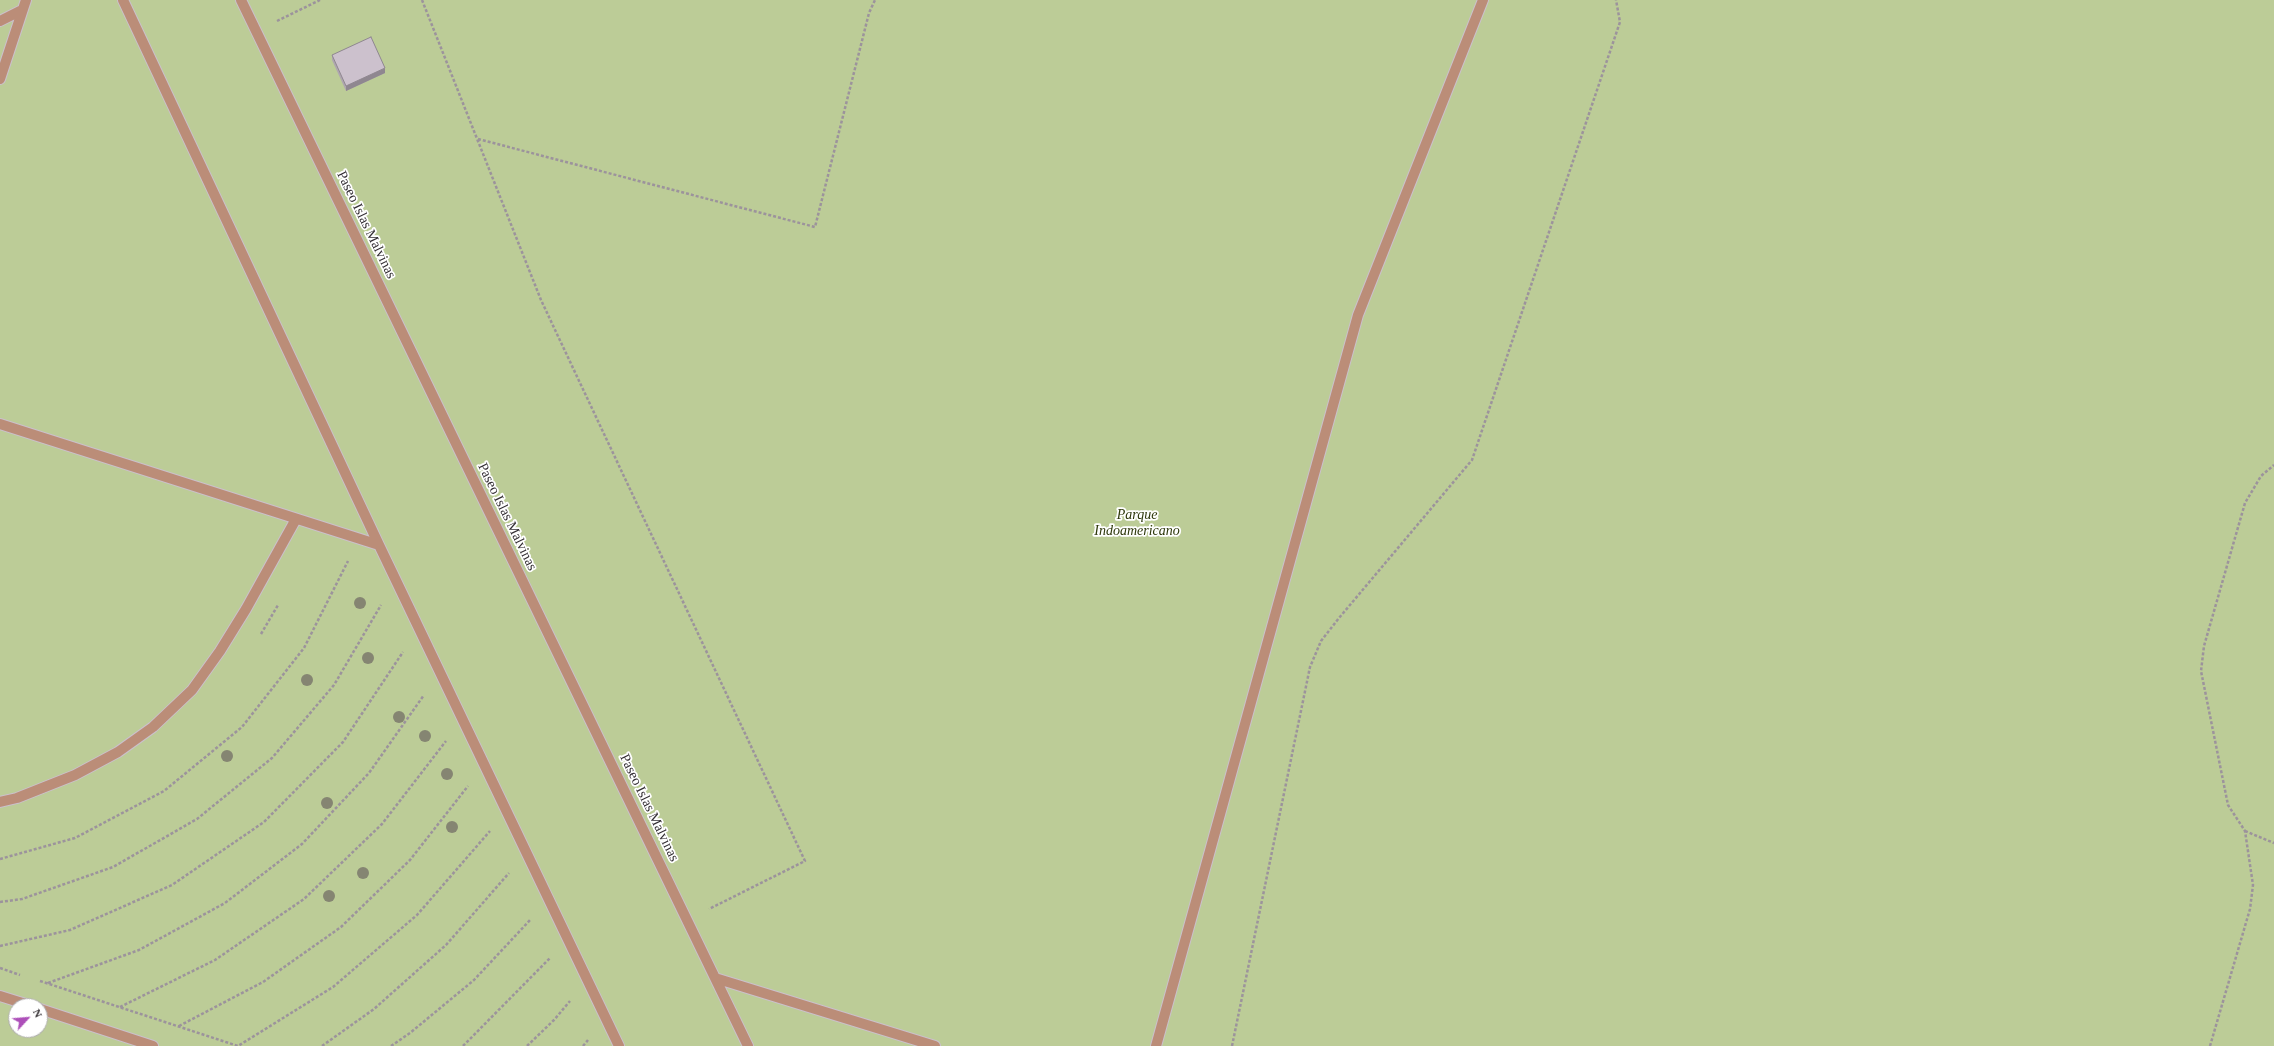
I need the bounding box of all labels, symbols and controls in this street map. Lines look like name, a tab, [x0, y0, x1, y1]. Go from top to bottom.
street label: Paseo Islas Malvinas	[333, 169, 399, 281]
street label: Paseo Islas Malvinas	[474, 461, 540, 573]
park label: Parque Indoamericano	[1094, 507, 1180, 540]
street label: Paseo Islas Malvinas	[616, 752, 682, 864]
north arrow	[8, 998, 48, 1038]
text: N	[31, 1007, 45, 1019]

